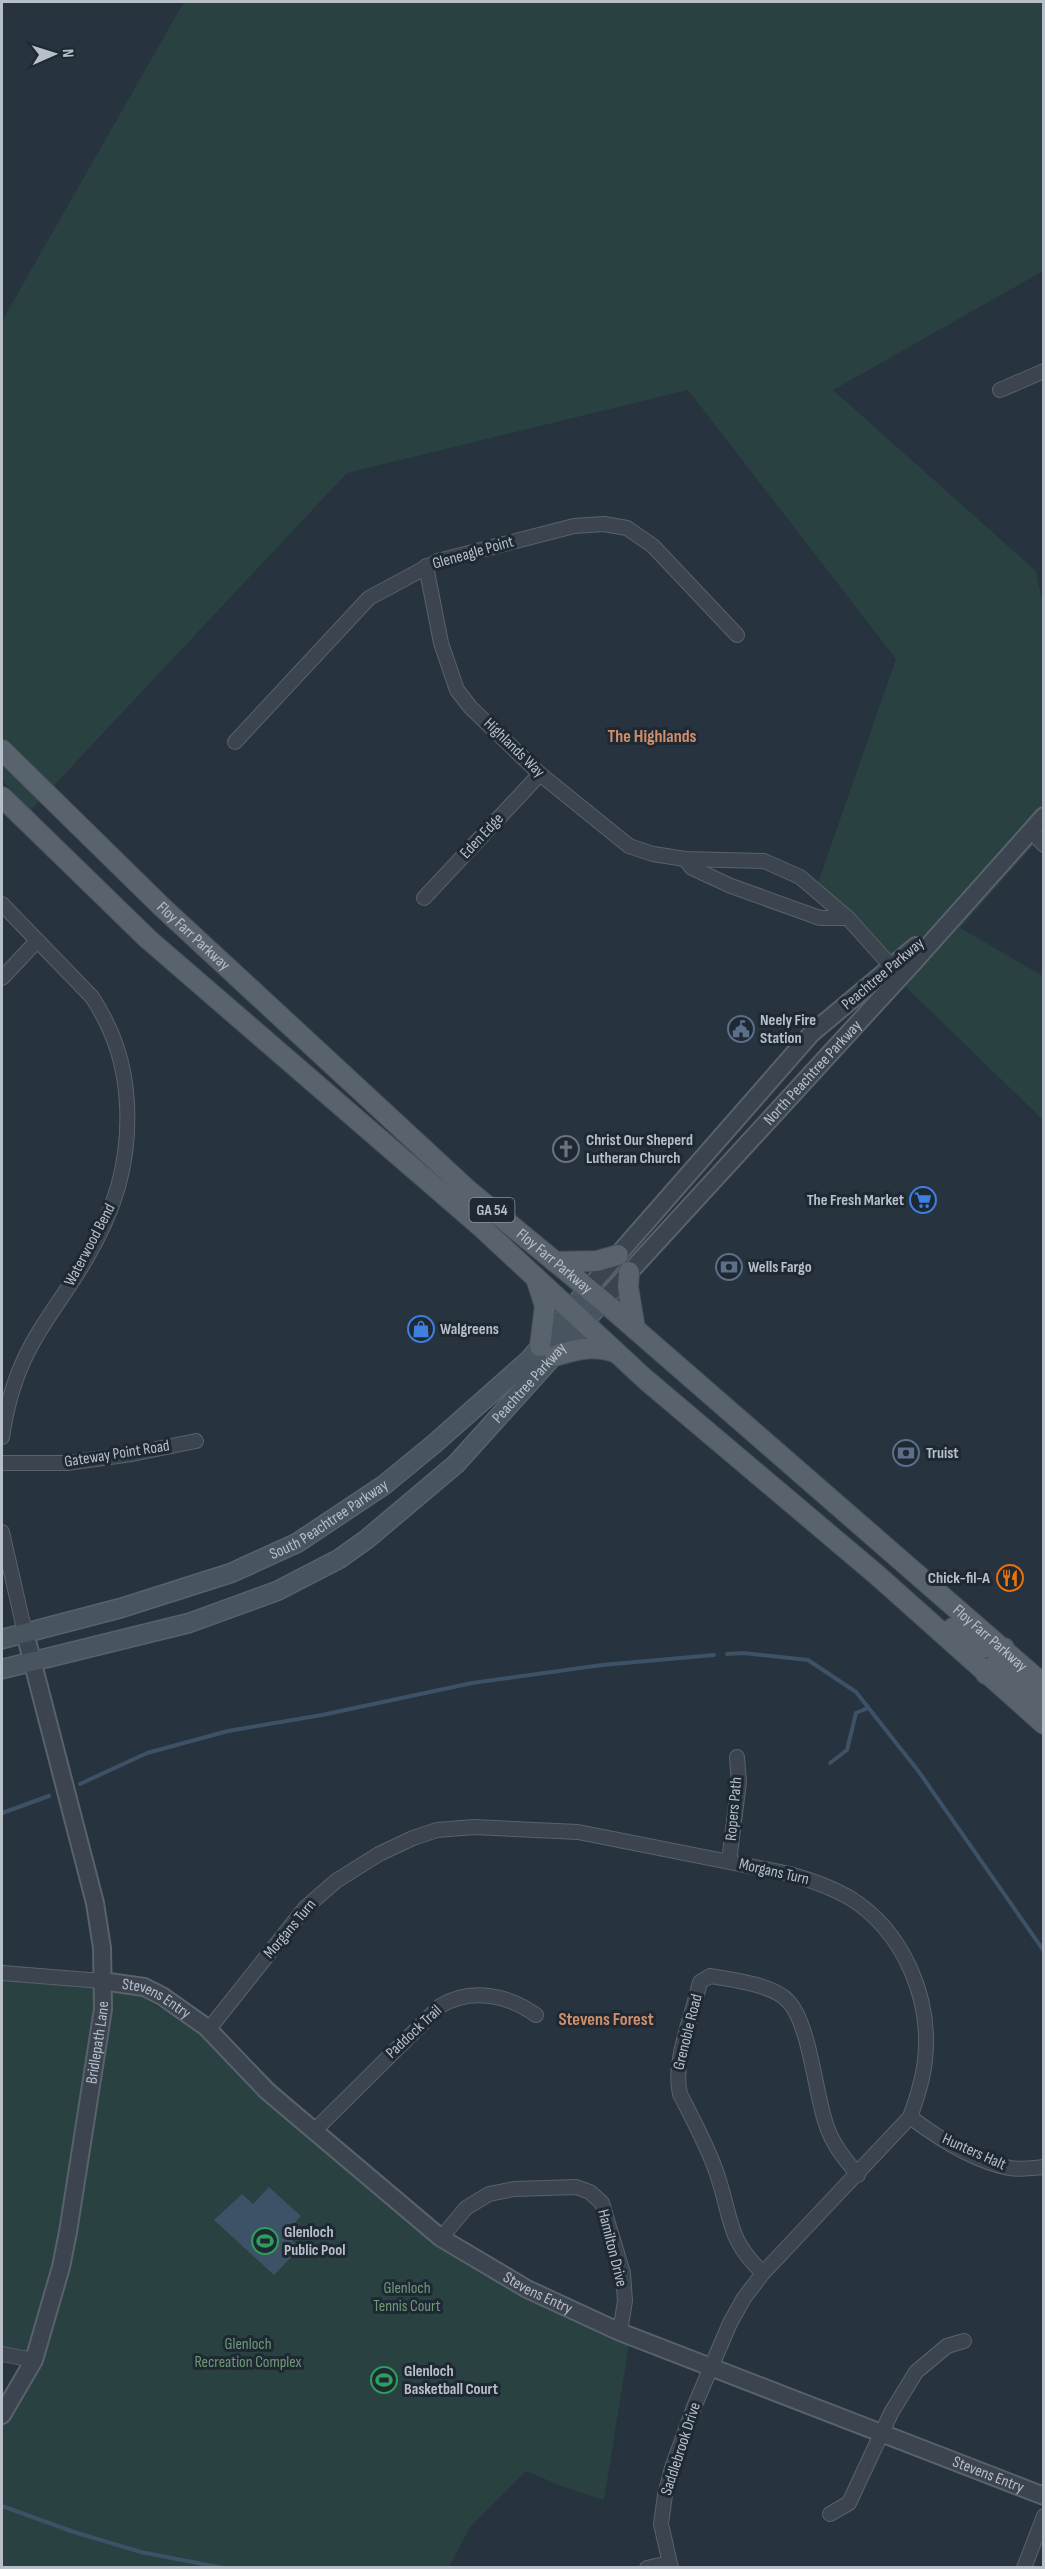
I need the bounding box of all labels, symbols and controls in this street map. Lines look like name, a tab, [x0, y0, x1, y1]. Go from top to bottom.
north arrow	[24, 24, 84, 84]
text: N	[58, 49, 77, 58]
street label: Gleneagle Point	[430, 532, 516, 574]
street label: Highlands Way	[480, 714, 548, 782]
district label: The Highlands	[608, 726, 696, 747]
street label: Eden Edge	[456, 809, 508, 863]
street label: Floy Farr Parkway	[153, 898, 234, 974]
street label: Peachtree Parkway	[838, 934, 928, 1014]
place label: Neely Fire Station	[760, 1011, 816, 1048]
public building icon: Neely Fire Station	[726, 1014, 756, 1044]
street label: North Peachtree Parkway	[760, 1016, 865, 1129]
place label: Christ Our Sheperd Lutheran Church	[586, 1131, 693, 1168]
church icon: Christ Our Sheperd Lutheran Church	[551, 1134, 581, 1164]
supermarket icon: The Fresh Market	[908, 1185, 938, 1215]
place label: The Fresh Market	[807, 1191, 904, 1210]
road number: GA 54	[470, 1198, 514, 1222]
street label: Waterwood Bend	[60, 1201, 120, 1289]
street label: Floy Farr Parkway	[513, 1224, 596, 1298]
bank icon: Wells Fargo	[714, 1252, 744, 1282]
place label: Wells Fargo	[748, 1258, 812, 1277]
shop icon: Walgreens	[406, 1314, 436, 1344]
place label: Walgreens	[440, 1320, 499, 1339]
street label: Peachtree Parkway	[488, 1339, 570, 1427]
street label: Gateway Point Road	[63, 1436, 171, 1472]
bank icon: Truist	[891, 1438, 921, 1468]
place label: Truist	[926, 1444, 959, 1463]
street label: South Peachtree Parkway	[267, 1476, 392, 1564]
restaurant icon: Chick-fil-A	[995, 1563, 1025, 1593]
place label: Chick-fil-A	[928, 1569, 990, 1588]
street label: Floy Farr Parkway	[949, 1601, 1031, 1676]
street label: Ropers Path	[722, 1776, 746, 1842]
street label: Morgans Turn	[737, 1855, 811, 1889]
street label: Morgans Turn	[260, 1896, 320, 1962]
street label: Stevens Entry	[121, 1974, 194, 2023]
street label: Grenoble Road	[669, 1992, 707, 2072]
street label: Bridlepath Lane	[82, 2001, 113, 2085]
street label: Paddock Trail	[382, 2001, 446, 2063]
district label: Stevens Forest	[558, 2009, 654, 2030]
street label: Hunters Halt	[939, 2130, 1009, 2175]
street label: Hamilton Drive	[593, 2207, 631, 2289]
place label: Glenloch Public Pool	[284, 2223, 346, 2260]
sports icon: Glenloch Public Pool	[250, 2226, 280, 2256]
street label: Stevens Entry	[500, 2268, 575, 2318]
park label: Glenloch Tennis Court	[373, 2279, 441, 2316]
park label: Glenloch Recreation Complex	[194, 2335, 302, 2372]
place label: Glenloch Basketball Court	[404, 2362, 498, 2399]
sports icon: Glenloch Basketball Court	[369, 2365, 399, 2395]
street label: Saddlebrook Drive	[657, 2400, 705, 2498]
street label: Stevens Entry	[950, 2452, 1027, 2497]

